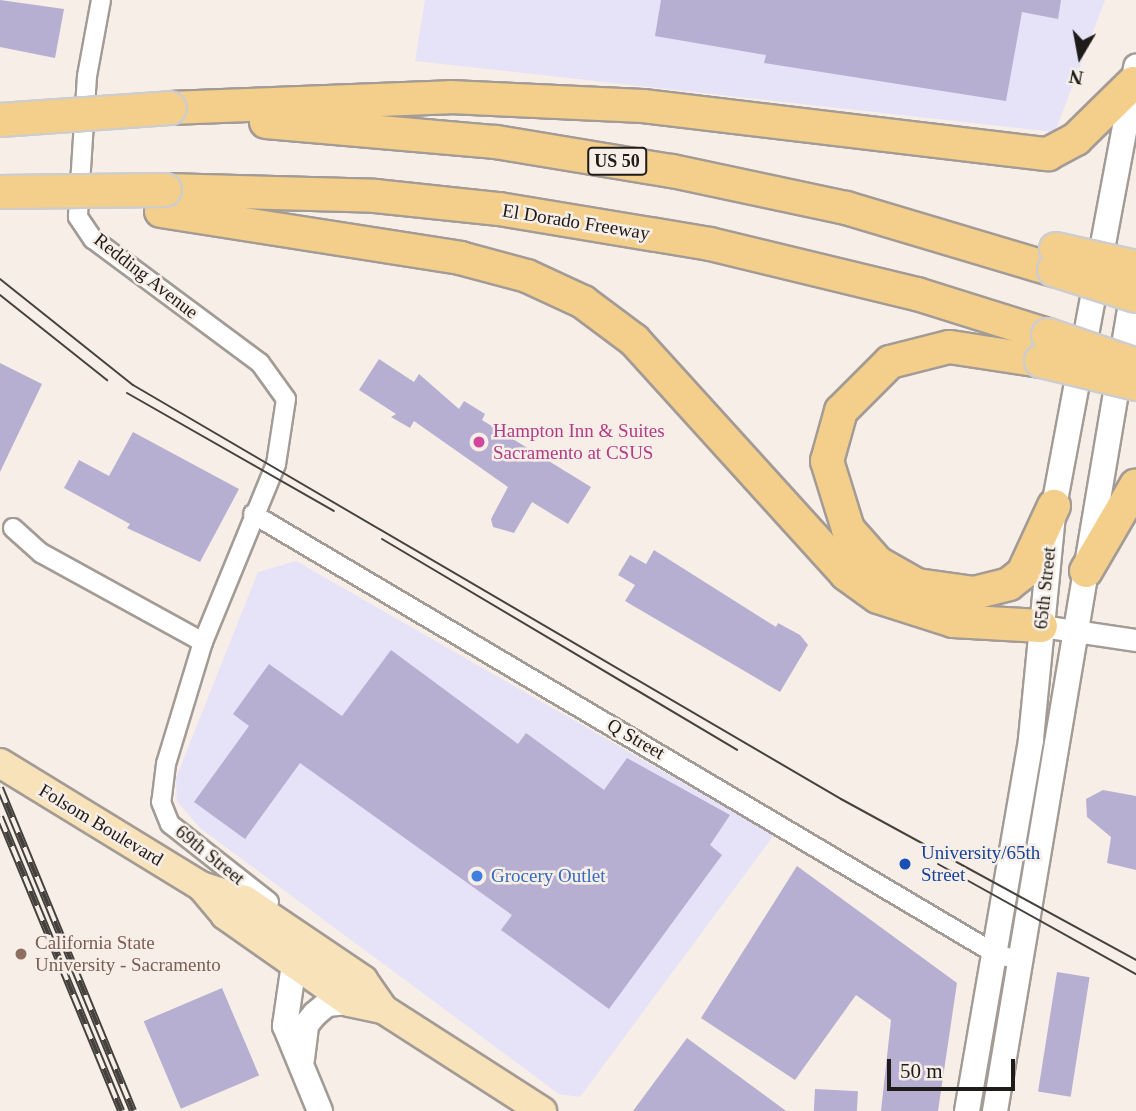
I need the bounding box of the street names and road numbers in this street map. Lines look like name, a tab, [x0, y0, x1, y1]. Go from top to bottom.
road number: US 50	[586, 146, 648, 176]
street label: El Dorado Freeway	[501, 199, 651, 245]
street label: Redding Avenue	[89, 228, 203, 324]
street label: 65th Street	[1029, 546, 1061, 630]
street label: Q Street	[603, 713, 669, 765]
street label: Folsom Boulevard	[35, 779, 167, 871]
street label: 69th Street	[171, 820, 249, 890]

